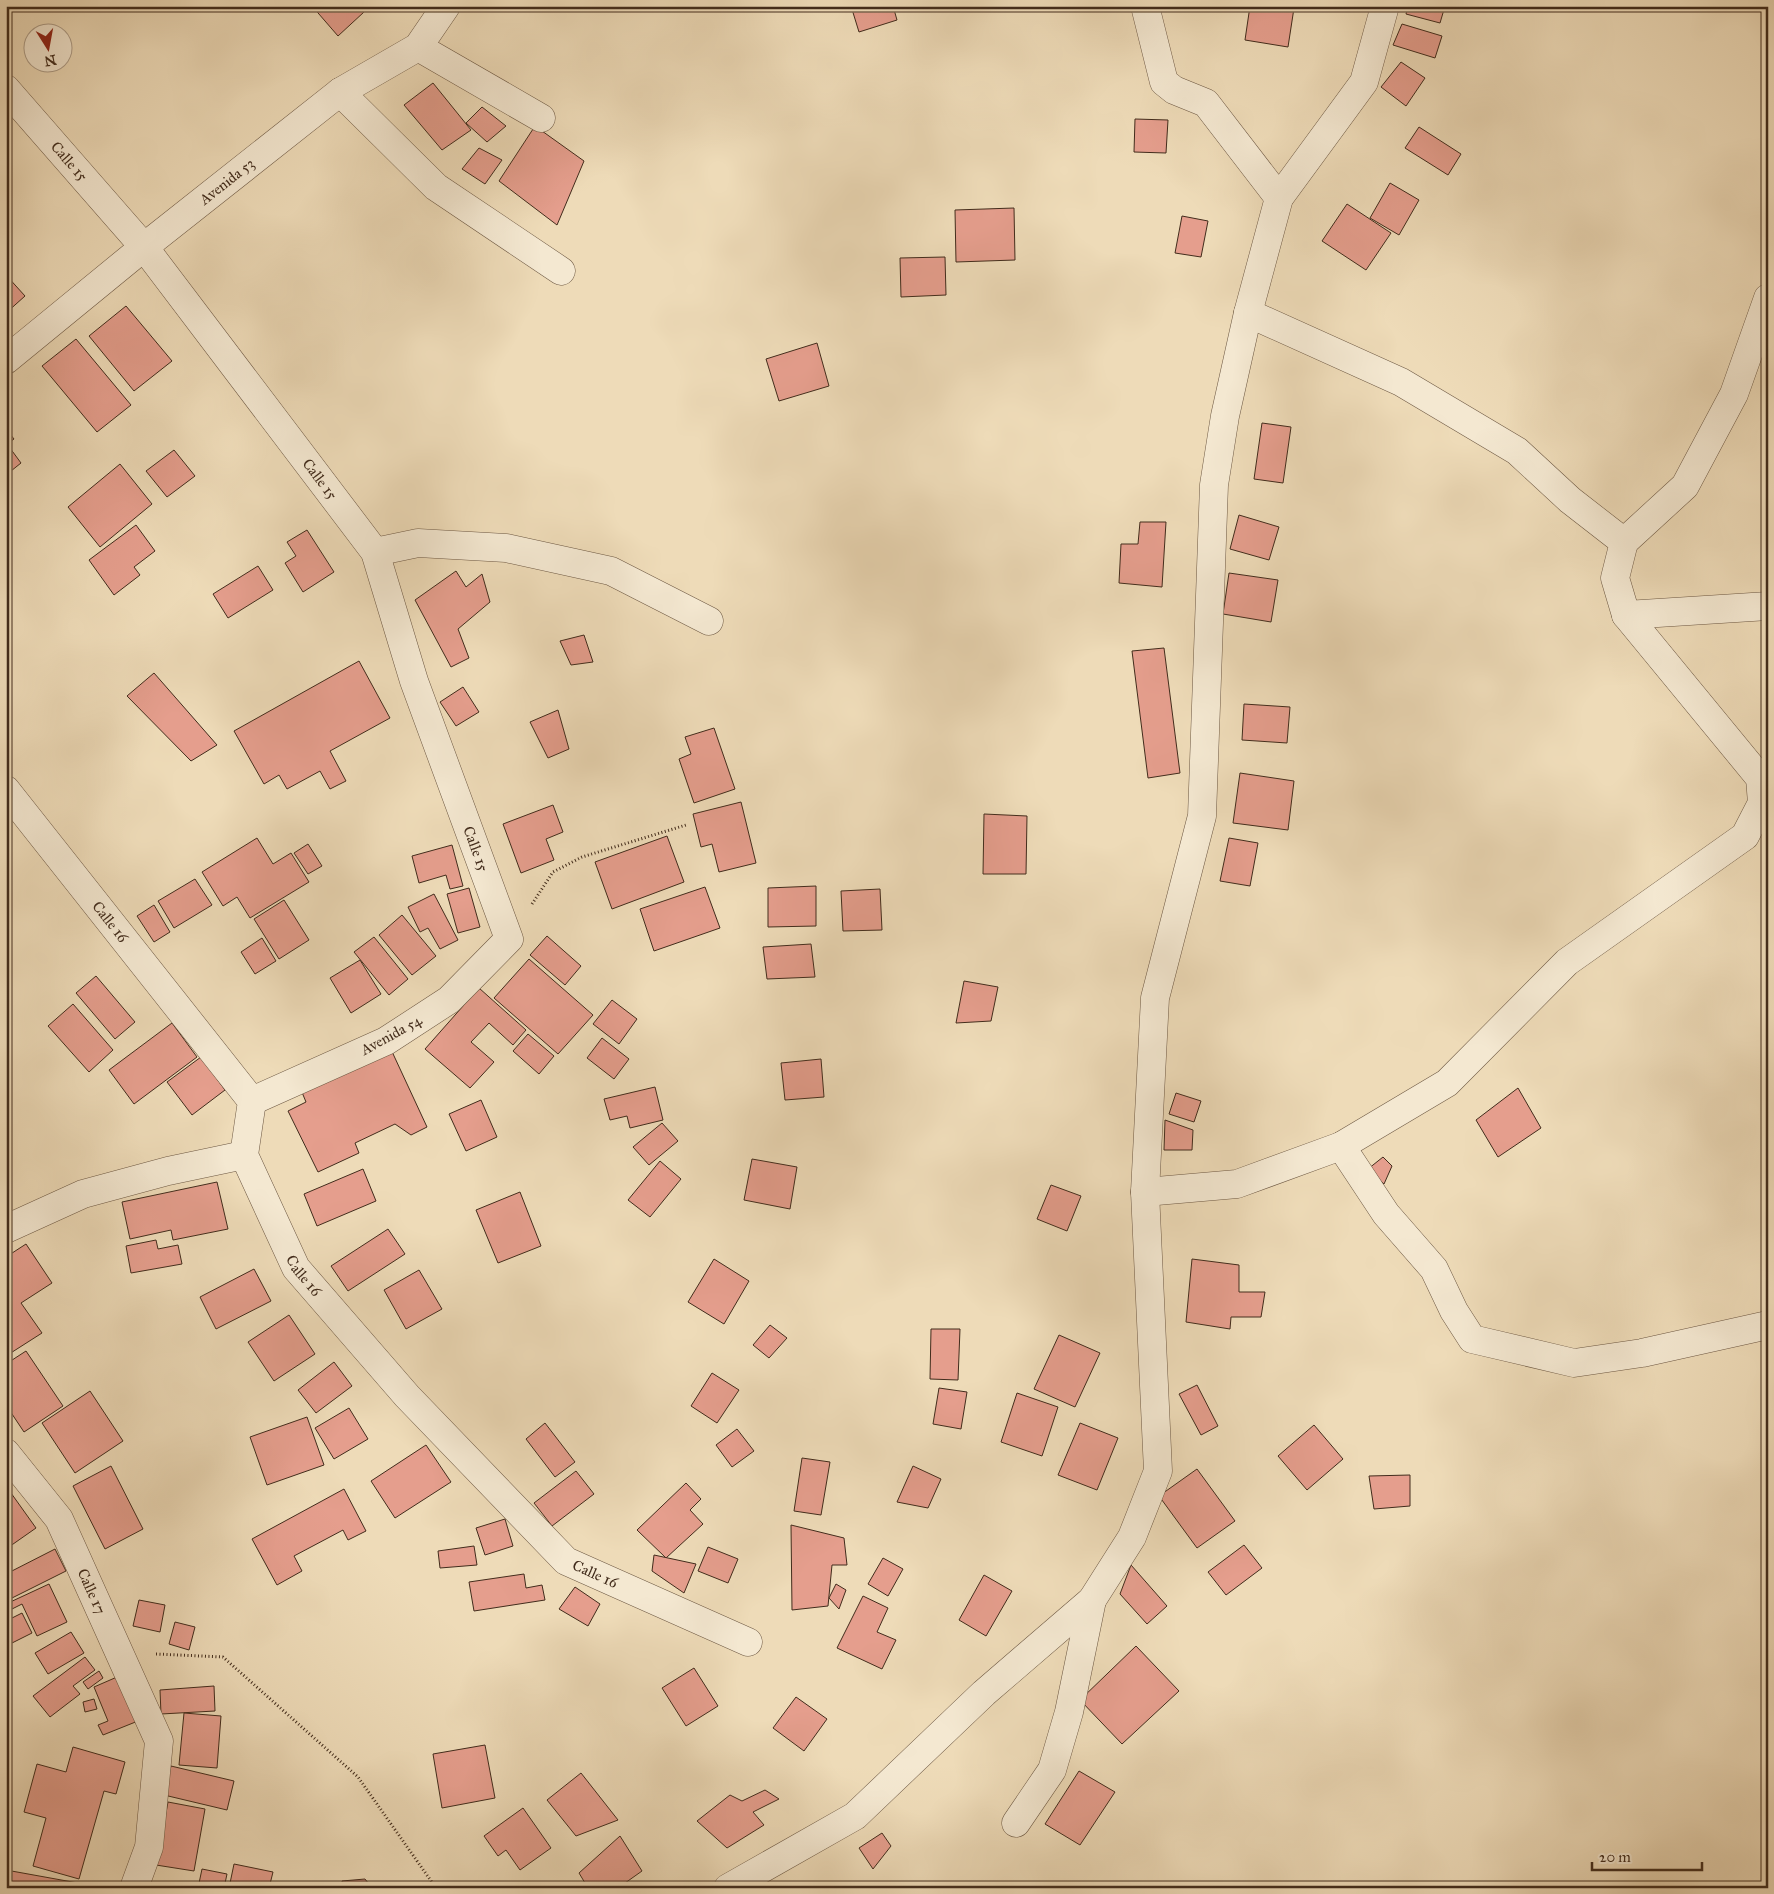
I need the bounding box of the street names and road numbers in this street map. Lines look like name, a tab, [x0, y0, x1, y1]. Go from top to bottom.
street label: Calle 15	[47, 138, 91, 185]
street label: Avenida 53	[195, 154, 258, 209]
street label: Calle 15	[298, 455, 341, 503]
street label: Calle 15	[459, 824, 492, 874]
street label: Calle 16	[88, 897, 133, 947]
street label: Avenida 54	[356, 1011, 425, 1060]
street label: Calle 16	[282, 1252, 326, 1301]
street label: Calle 16	[570, 1556, 622, 1592]
street label: Calle 17	[74, 1566, 110, 1617]

